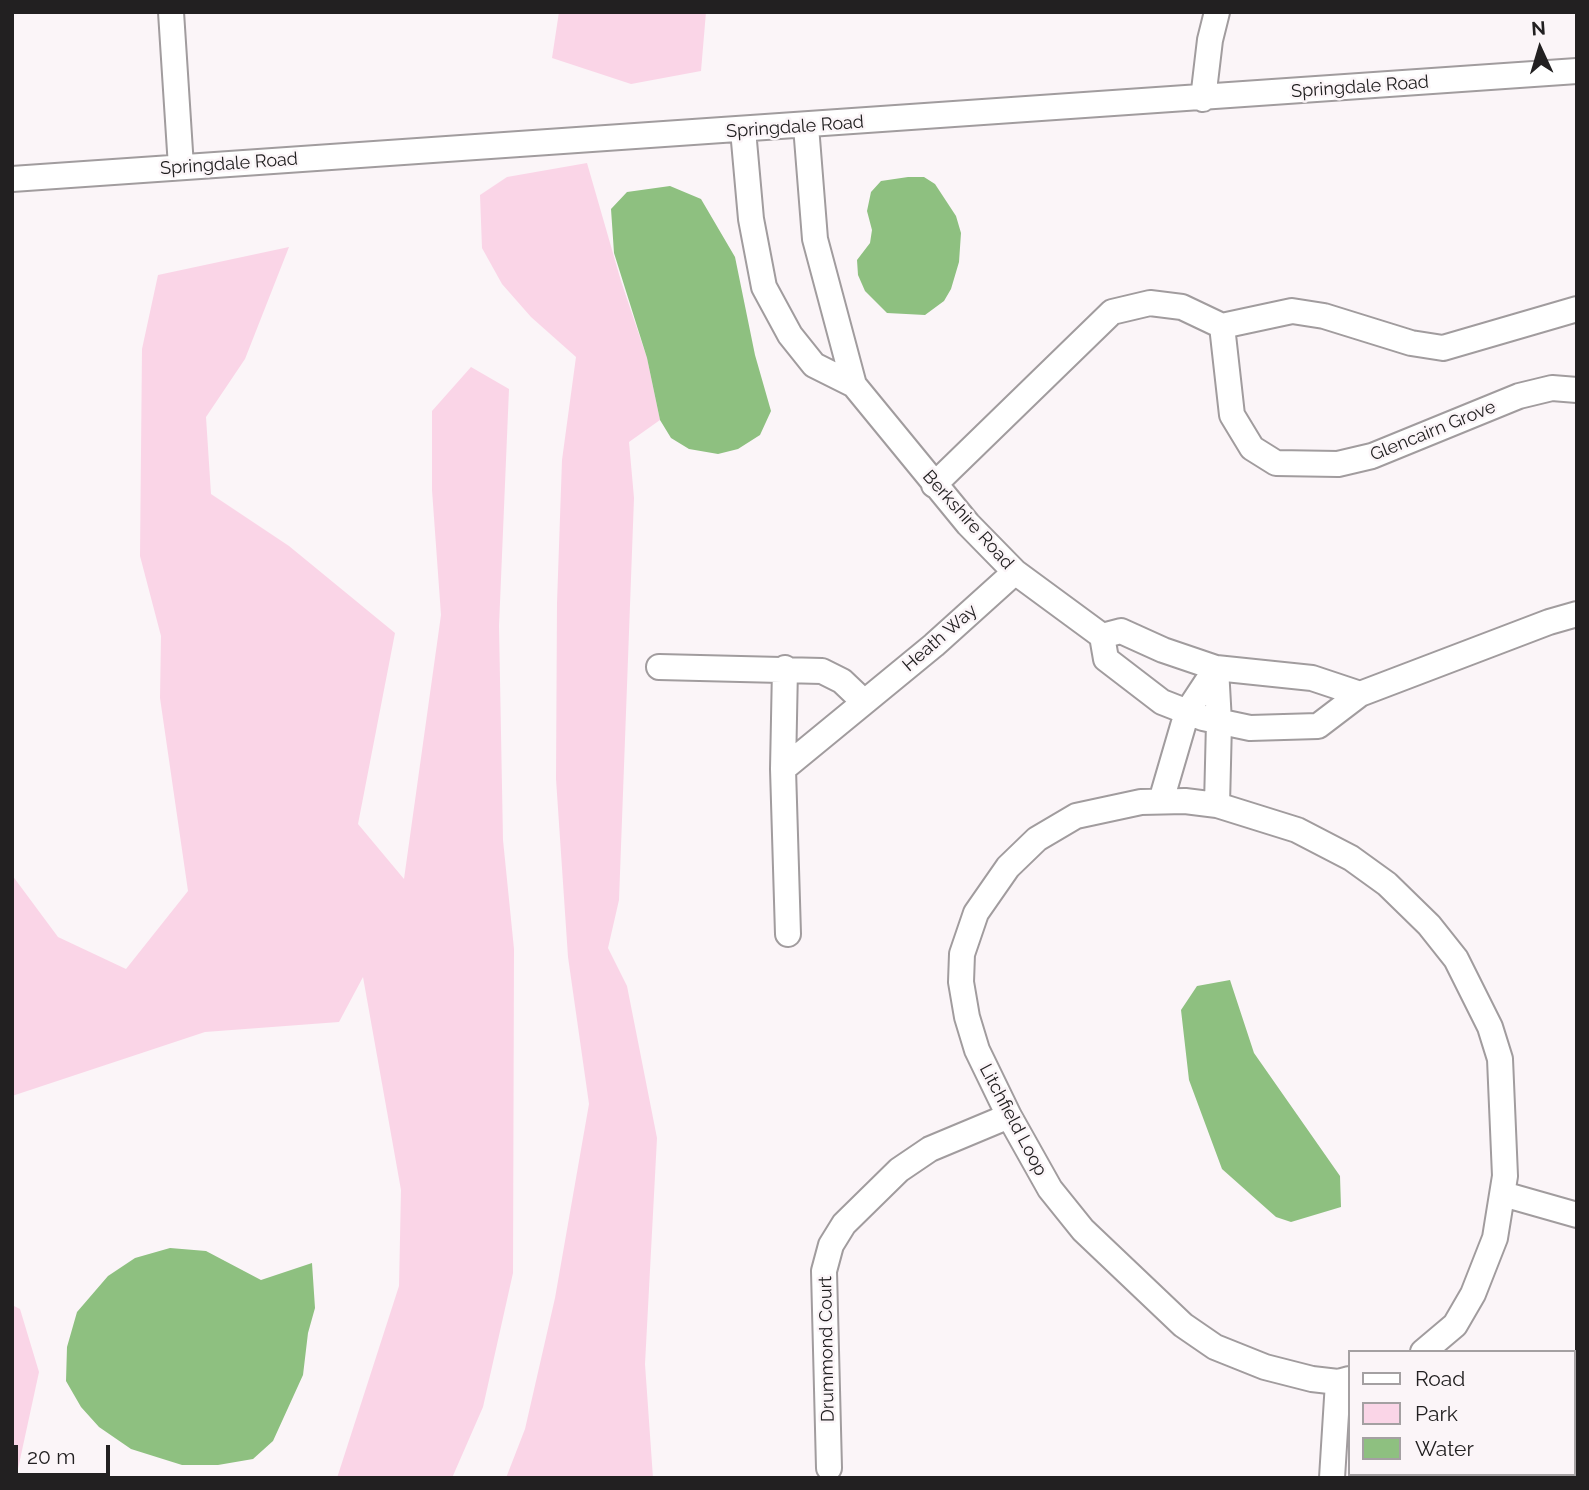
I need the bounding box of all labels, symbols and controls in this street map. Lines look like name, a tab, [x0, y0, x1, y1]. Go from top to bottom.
north arrow	[1505, 14, 1575, 84]
text: N	[1531, 17, 1547, 40]
street label: Springdale Road	[1290, 71, 1430, 103]
street label: Springdale Road	[725, 111, 865, 143]
street label: Springdale Road	[159, 148, 299, 180]
street label: Glencairn Grove	[1367, 396, 1499, 466]
street label: Berkshire Road	[918, 466, 1018, 574]
street label: Heath Way	[898, 600, 982, 676]
street label: Litchfield Loop	[974, 1060, 1052, 1180]
street label: Drummond Court	[815, 1276, 839, 1422]
legend	[1348, 1350, 1575, 1476]
text: Road	[1415, 1366, 1465, 1391]
text: Park	[1415, 1401, 1458, 1426]
scale bar	[18, 1430, 114, 1474]
text: Water	[1415, 1436, 1474, 1461]
text: 20 m	[27, 1444, 75, 1469]

